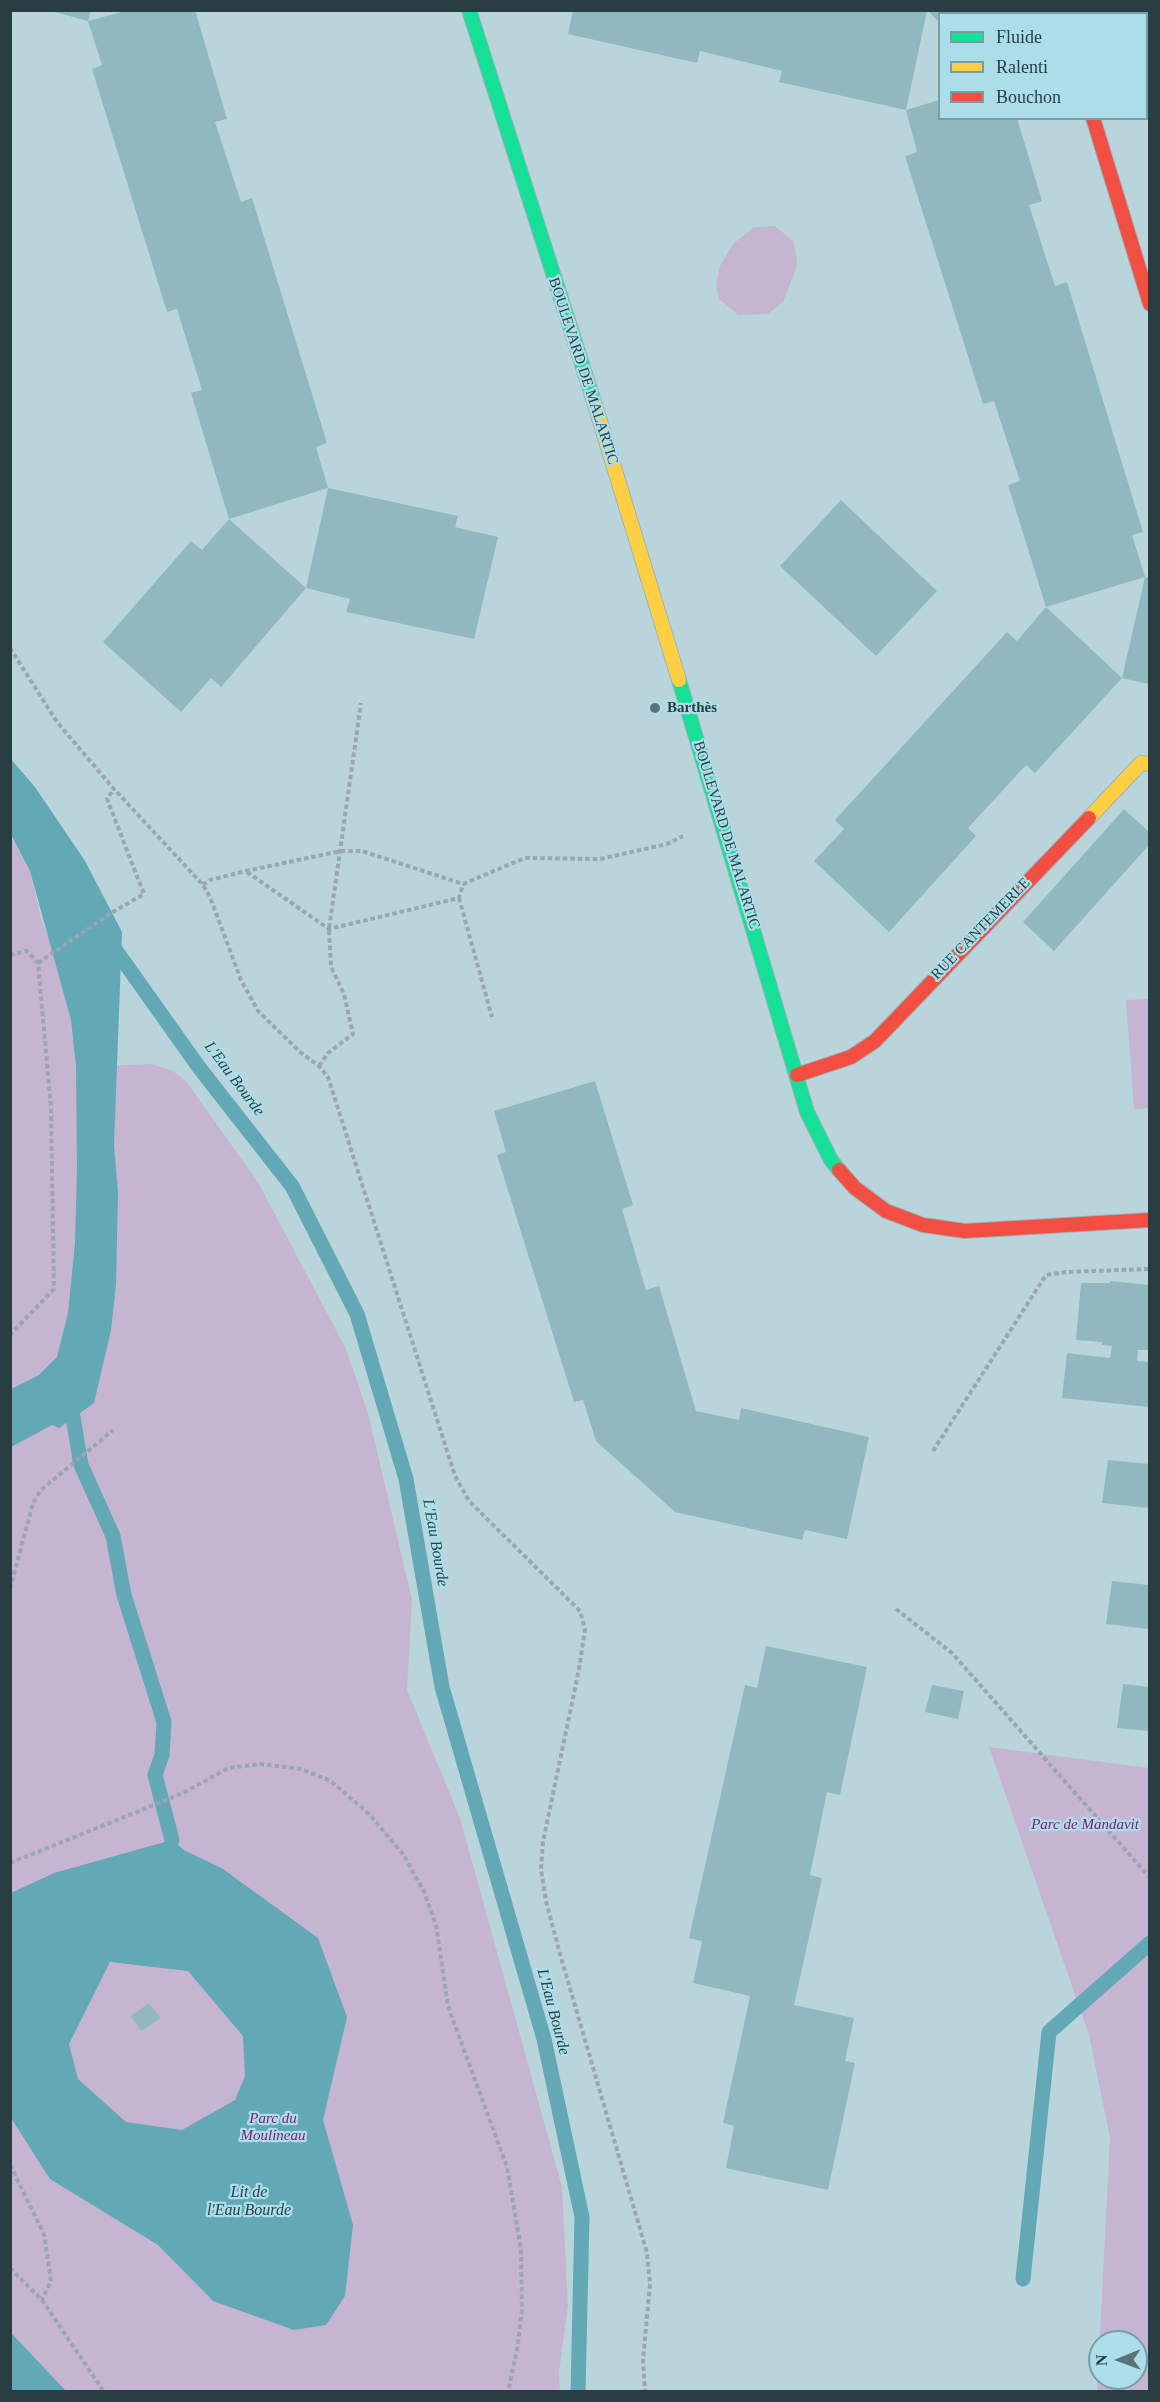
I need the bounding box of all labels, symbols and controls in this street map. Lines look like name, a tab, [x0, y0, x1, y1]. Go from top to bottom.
legend	[938, 12, 1148, 120]
text: Fluide	[996, 27, 1042, 47]
text: Ralenti	[996, 57, 1048, 77]
text: Bouchon	[996, 87, 1061, 107]
street label: BOULEVARD DE MALARTIC	[544, 275, 622, 467]
place label: Barthès	[667, 699, 717, 717]
marker: Barthès	[648, 701, 662, 715]
street label: BOULEVARD DE MALARTIC	[689, 739, 763, 931]
street label: RUE CANTEMERLE	[928, 874, 1034, 984]
water label: L'Eau Bourde	[200, 1038, 268, 1120]
water label: L'Eau Bourde	[418, 1498, 452, 1588]
park label: Parc de Mandavit	[1031, 1816, 1139, 1834]
water label: L'Eau Bourde	[532, 1967, 574, 2057]
park label: Parc du Moulineau	[241, 2110, 305, 2145]
water label: Lit de l'Eau Bourde	[207, 2183, 291, 2221]
north arrow	[1088, 2330, 1148, 2390]
text: N	[1093, 2354, 1110, 2366]

